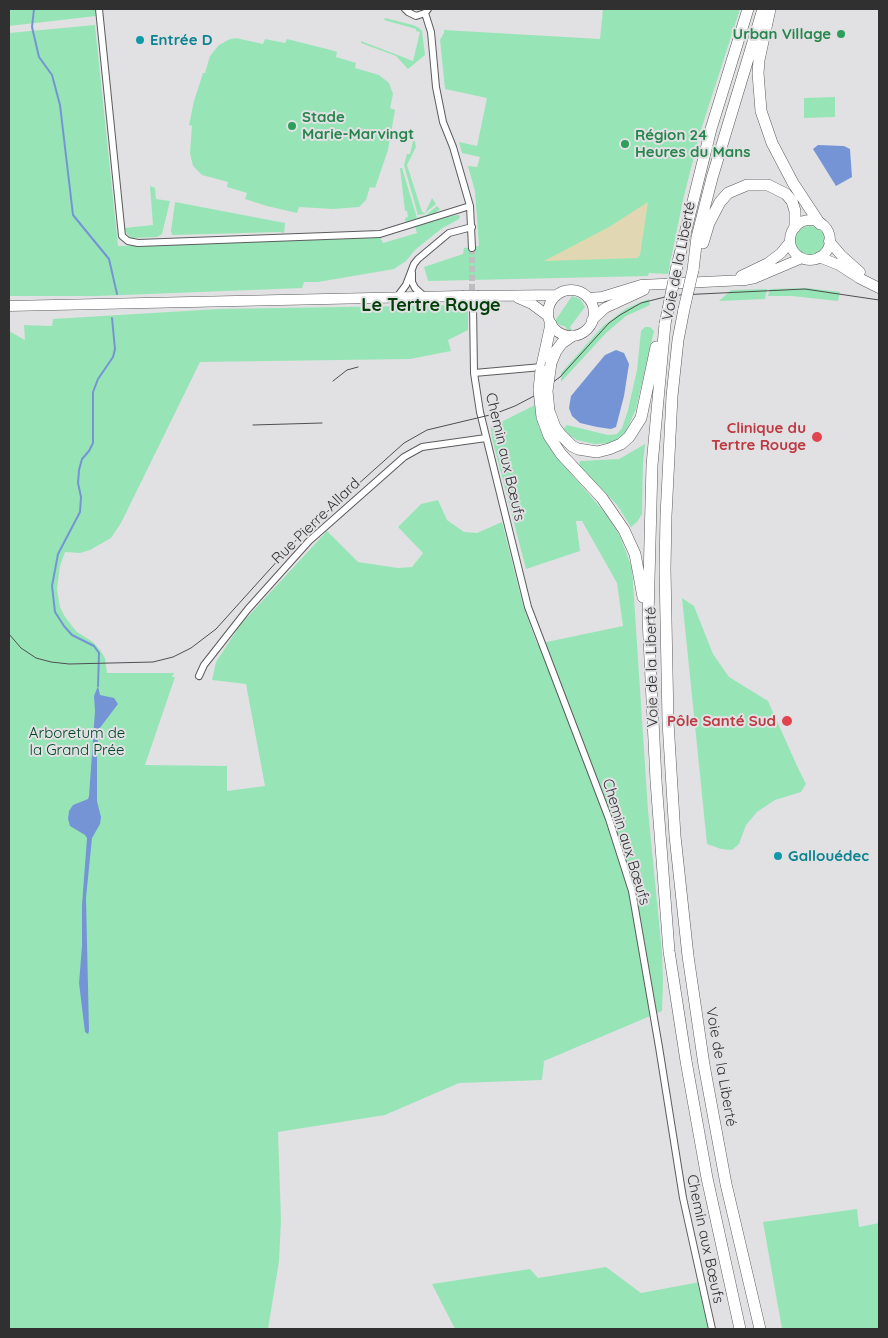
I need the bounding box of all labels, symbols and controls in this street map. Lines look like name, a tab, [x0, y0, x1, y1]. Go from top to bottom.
place label: Urban Village	[733, 25, 831, 43]
marker: Urban Village	[835, 28, 847, 40]
place label: Entrée D	[150, 31, 212, 49]
marker: Entrée D	[134, 34, 146, 46]
place label: Stade Marie-Marvingt	[302, 108, 414, 143]
marker: Stade Marie-Marvingt	[286, 120, 298, 132]
place label: Région 24 Heures du Mans	[635, 126, 750, 161]
marker: Région 24 Heures du Mans	[619, 138, 631, 150]
street label: Voie de la Liberté	[659, 200, 699, 322]
district label: Le Tertre Rouge	[361, 295, 501, 317]
street label: Chemin aux Bœufs	[481, 391, 529, 523]
place label: Clinique du Tertre Rouge	[711, 419, 806, 454]
marker: Clinique du Tertre Rouge	[810, 430, 824, 444]
street label: Rue Pierre Allard	[268, 474, 364, 568]
street label: Voie de la Liberté	[642, 606, 662, 728]
place label: Pôle Santé Sud	[667, 712, 776, 730]
marker: Pôle Santé Sud	[780, 714, 794, 728]
park label: Arboretum de la Grand Prée	[29, 724, 125, 759]
street label: Chemin aux Bœufs	[598, 777, 654, 907]
place label: Gallouédec	[788, 847, 869, 865]
marker: Gallouédec	[772, 850, 784, 862]
street label: Voie de la Liberté	[702, 1006, 740, 1128]
street label: Chemin aux Bœufs	[683, 1173, 727, 1305]

